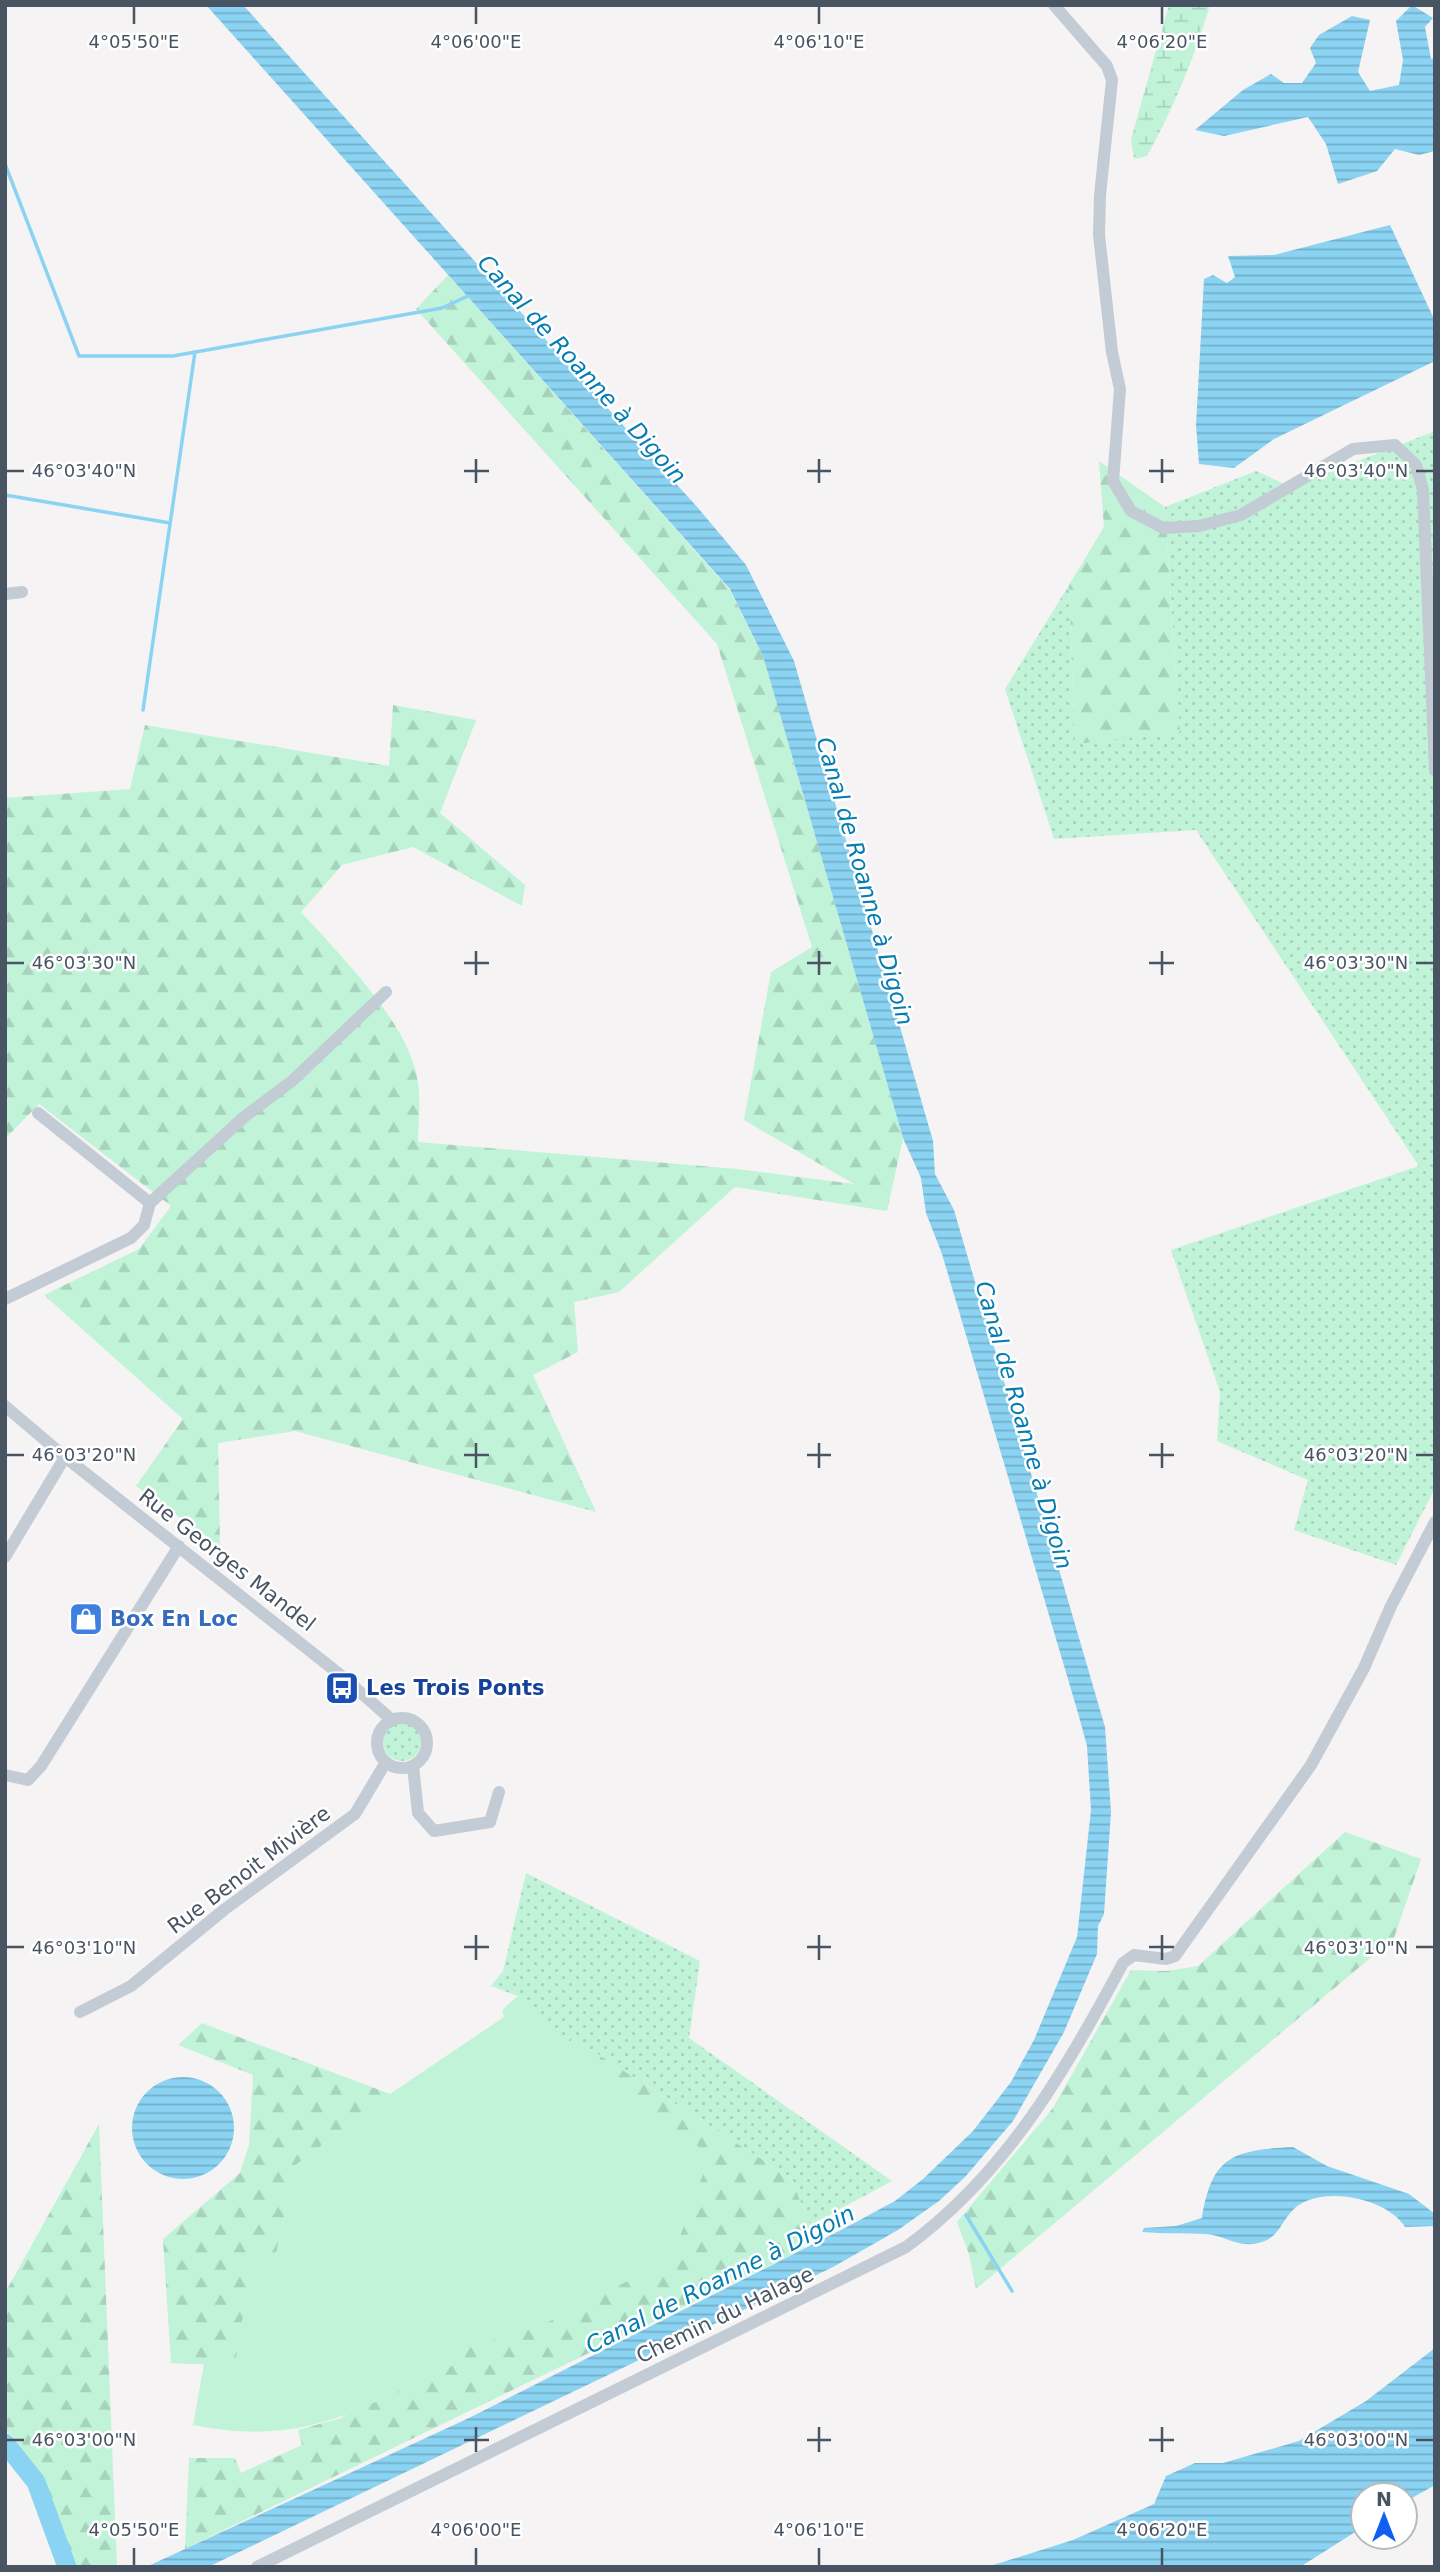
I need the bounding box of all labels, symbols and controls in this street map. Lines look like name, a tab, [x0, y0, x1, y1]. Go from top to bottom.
text: 4°05'50"E	[89, 31, 179, 52]
text: 4°06'00"E	[431, 31, 521, 52]
text: 4°06'10"E	[774, 31, 864, 52]
text: 4°06'20"E	[1117, 31, 1207, 52]
water label: Canal de Roanne à Digoin	[472, 249, 692, 489]
text: 46°03'40"N	[32, 460, 136, 481]
text: 46°03'40"N	[1304, 460, 1408, 481]
water label: Canal de Roanne à Digoin	[811, 734, 919, 1028]
text: 46°03'30"N	[32, 952, 136, 973]
text: 46°03'30"N	[1304, 952, 1408, 973]
water label: Canal de Roanne à Digoin	[970, 1278, 1078, 1572]
text: 46°03'20"N	[32, 1444, 136, 1465]
text: 46°03'20"N	[1304, 1444, 1408, 1465]
street label: Rue Georges Mandel	[134, 1484, 320, 1636]
shop icon: Box En Loc	[67, 1600, 105, 1638]
place label: Box En Loc	[110, 1607, 238, 1631]
bus stop icon: Les Trois Ponts	[323, 1669, 361, 1707]
place label: Les Trois Ponts	[366, 1676, 545, 1700]
street label: Rue Benoit Mivière	[163, 1801, 335, 1939]
text: 46°03'10"N	[32, 1937, 136, 1958]
text: 46°03'10"N	[1304, 1937, 1408, 1958]
water label: Canal de Roanne à Digoin	[581, 2200, 859, 2358]
street label: Chemin du Halage	[633, 2262, 817, 2368]
text: 46°03'00"N	[32, 2429, 136, 2450]
text: 46°03'00"N	[1304, 2429, 1408, 2450]
north arrow	[1349, 2481, 1419, 2551]
text: N	[1376, 2488, 1392, 2510]
text: 4°05'50"E	[89, 2519, 179, 2540]
text: 4°06'00"E	[431, 2519, 521, 2540]
text: 4°06'10"E	[774, 2519, 864, 2540]
text: 4°06'20"E	[1117, 2519, 1207, 2540]

